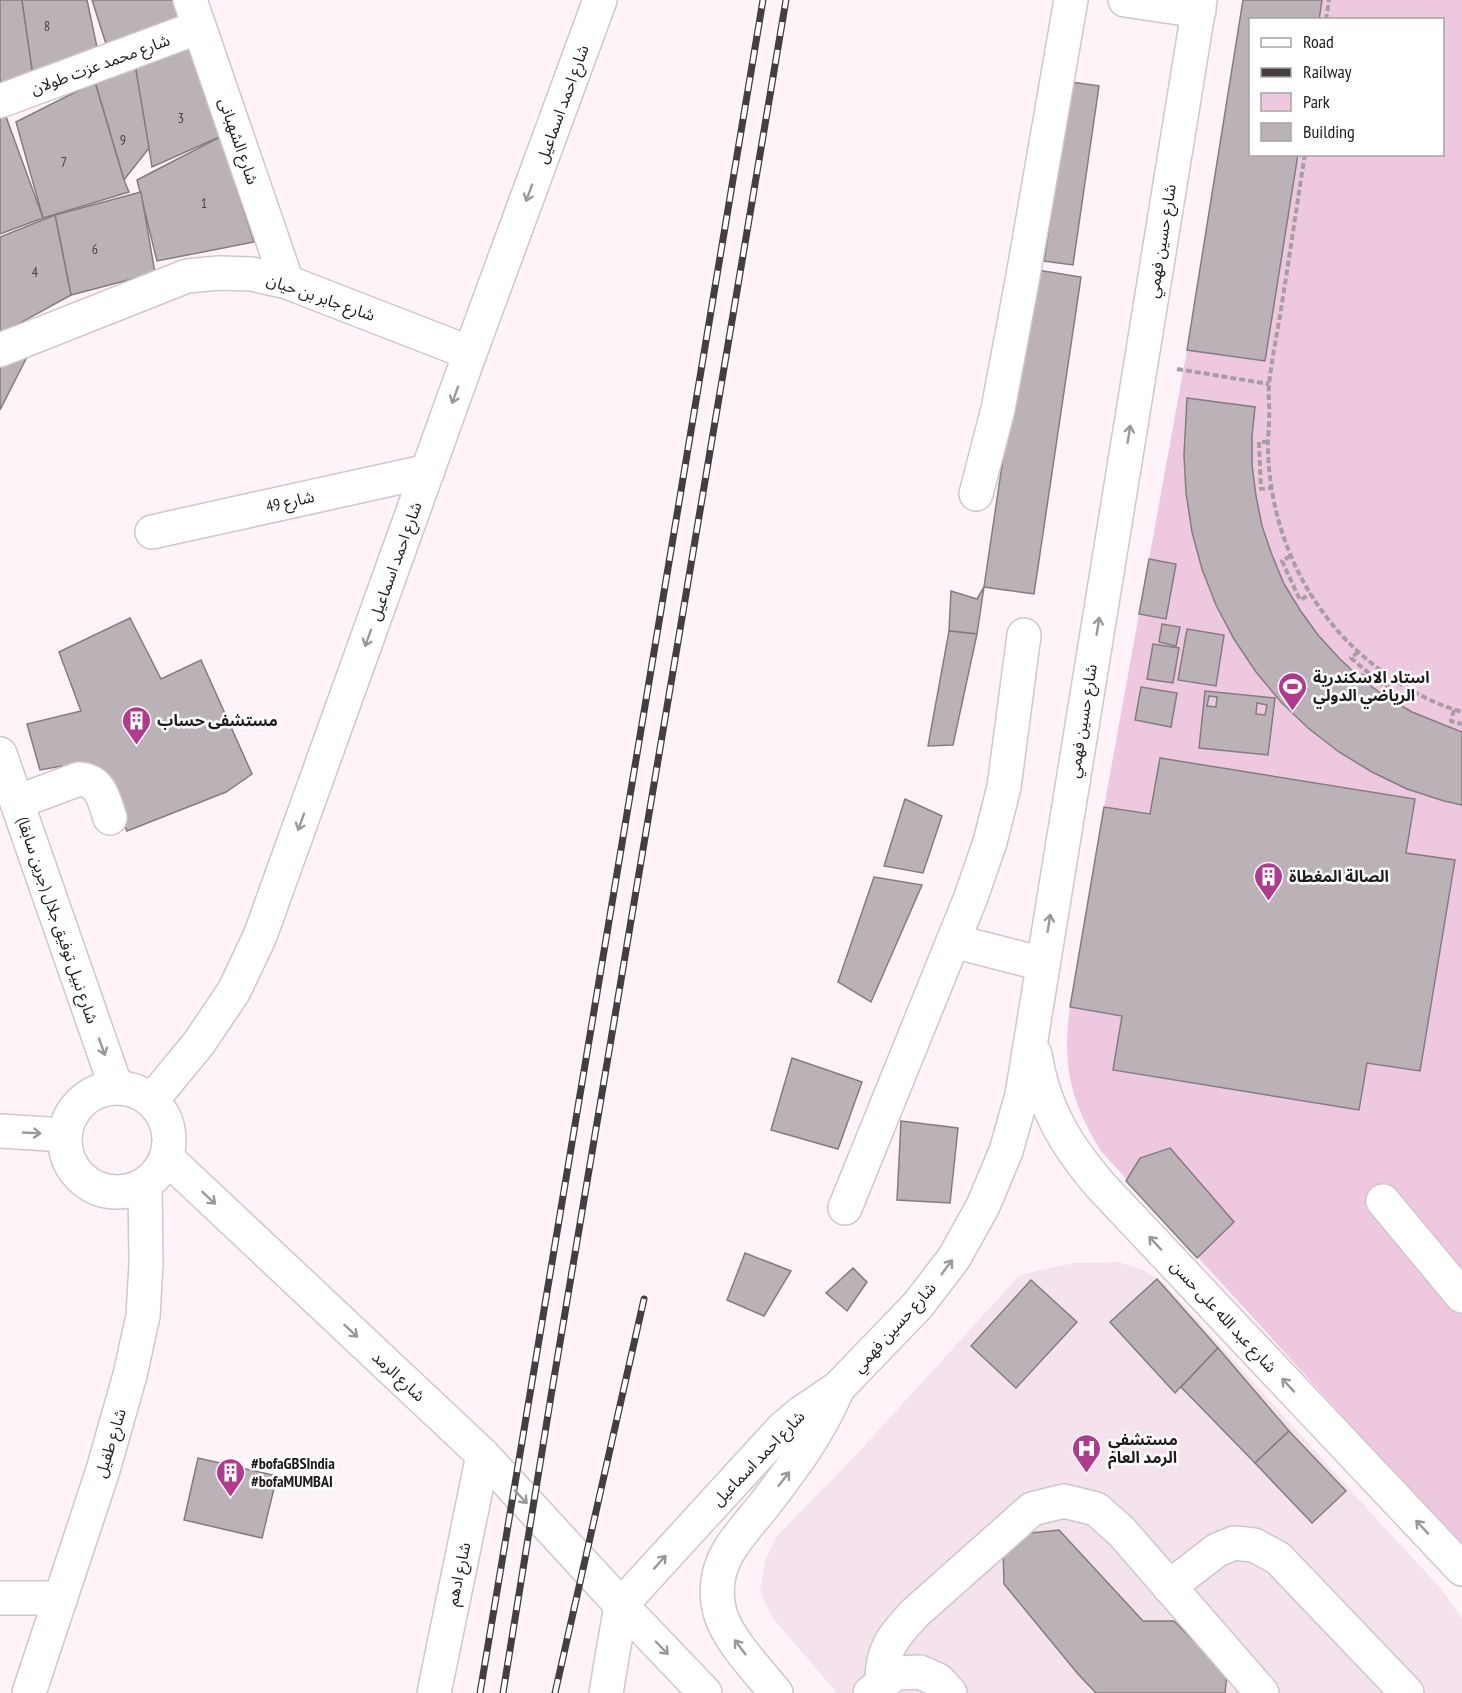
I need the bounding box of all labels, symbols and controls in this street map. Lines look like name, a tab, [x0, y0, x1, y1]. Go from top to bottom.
house number: 8	[44, 17, 50, 35]
legend	[1249, 18, 1444, 156]
street label: شارع محمد عزت طولان	[28, 30, 173, 101]
text: Road	[1303, 30, 1334, 53]
street label: شارع احمد اسماعيل	[531, 42, 596, 167]
text: Railway	[1303, 60, 1352, 83]
text: Park	[1303, 90, 1330, 113]
street label: شارع الشهبانى	[212, 95, 263, 188]
house number: 3	[178, 109, 184, 127]
text: Building	[1303, 120, 1355, 143]
house number: 9	[120, 131, 126, 149]
house number: 7	[61, 153, 67, 171]
one-way arrow	[523, 183, 534, 202]
street label: شارع حسين فهمي	[1142, 183, 1183, 300]
house number: 1	[201, 194, 207, 212]
house number: 6	[92, 240, 98, 258]
house number: 4	[32, 263, 39, 281]
street label: شارع جابر بن حيان	[263, 269, 378, 328]
one-way arrow	[448, 386, 459, 404]
one-way arrow	[1124, 425, 1135, 444]
street label: شارع 49	[264, 486, 317, 519]
street label: شارع احمد اسماعيل	[364, 499, 429, 624]
one-way arrow	[1092, 617, 1103, 637]
one-way arrow	[361, 628, 372, 647]
street label: شارع حسين فهمي	[1063, 663, 1104, 780]
place label: استاد الاسكندرية الرياضي الدولي	[1313, 667, 1430, 709]
sports icon: استاد الاسكندرية الرياضي الدولي	[1276, 670, 1308, 712]
building icon: مستشفى حساب	[120, 704, 152, 746]
place label: مستشفى حساب	[157, 710, 278, 730]
one-way arrow	[295, 812, 306, 831]
street label: شارع نبيل توفيق جلال (جرين سابقا)	[10, 814, 103, 1027]
building icon: الصالة المغطاة	[1252, 860, 1284, 902]
place label: الصالة المغطاة	[1289, 866, 1389, 886]
one-way arrow	[1044, 913, 1055, 933]
one-way arrow	[98, 1037, 109, 1056]
one-way arrow	[22, 1128, 42, 1139]
one-way arrow	[202, 1191, 217, 1205]
one-way arrow	[1148, 1235, 1162, 1250]
street label: شارع عبد الله على حسن	[1164, 1256, 1281, 1379]
one-way arrow	[941, 1259, 954, 1275]
street label: شارع حسين فهمي	[848, 1278, 942, 1378]
one-way arrow	[344, 1324, 359, 1339]
street label: شارع الرمد	[366, 1346, 430, 1408]
one-way arrow	[1281, 1377, 1296, 1392]
street label: شارع طفيل	[90, 1406, 133, 1481]
street label: شارع احمد اسماعيل	[707, 1406, 811, 1512]
place label: مستشفي الرمد العام	[1108, 1429, 1178, 1469]
hospital icon: مستشفي الرمد العام	[1071, 1432, 1103, 1474]
place label: #bofaGBSIndia #bofaMUMBAI	[251, 1453, 335, 1491]
building icon: #bofaGBSIndia #bofaMUMBAI	[214, 1456, 246, 1498]
one-way arrow	[778, 1471, 791, 1487]
one-way arrow	[514, 1489, 528, 1504]
one-way arrow	[1415, 1519, 1429, 1534]
street label: شارع ادهم	[442, 1541, 477, 1608]
one-way arrow	[653, 1555, 667, 1570]
one-way arrow	[734, 1639, 747, 1655]
one-way arrow	[654, 1640, 669, 1655]

